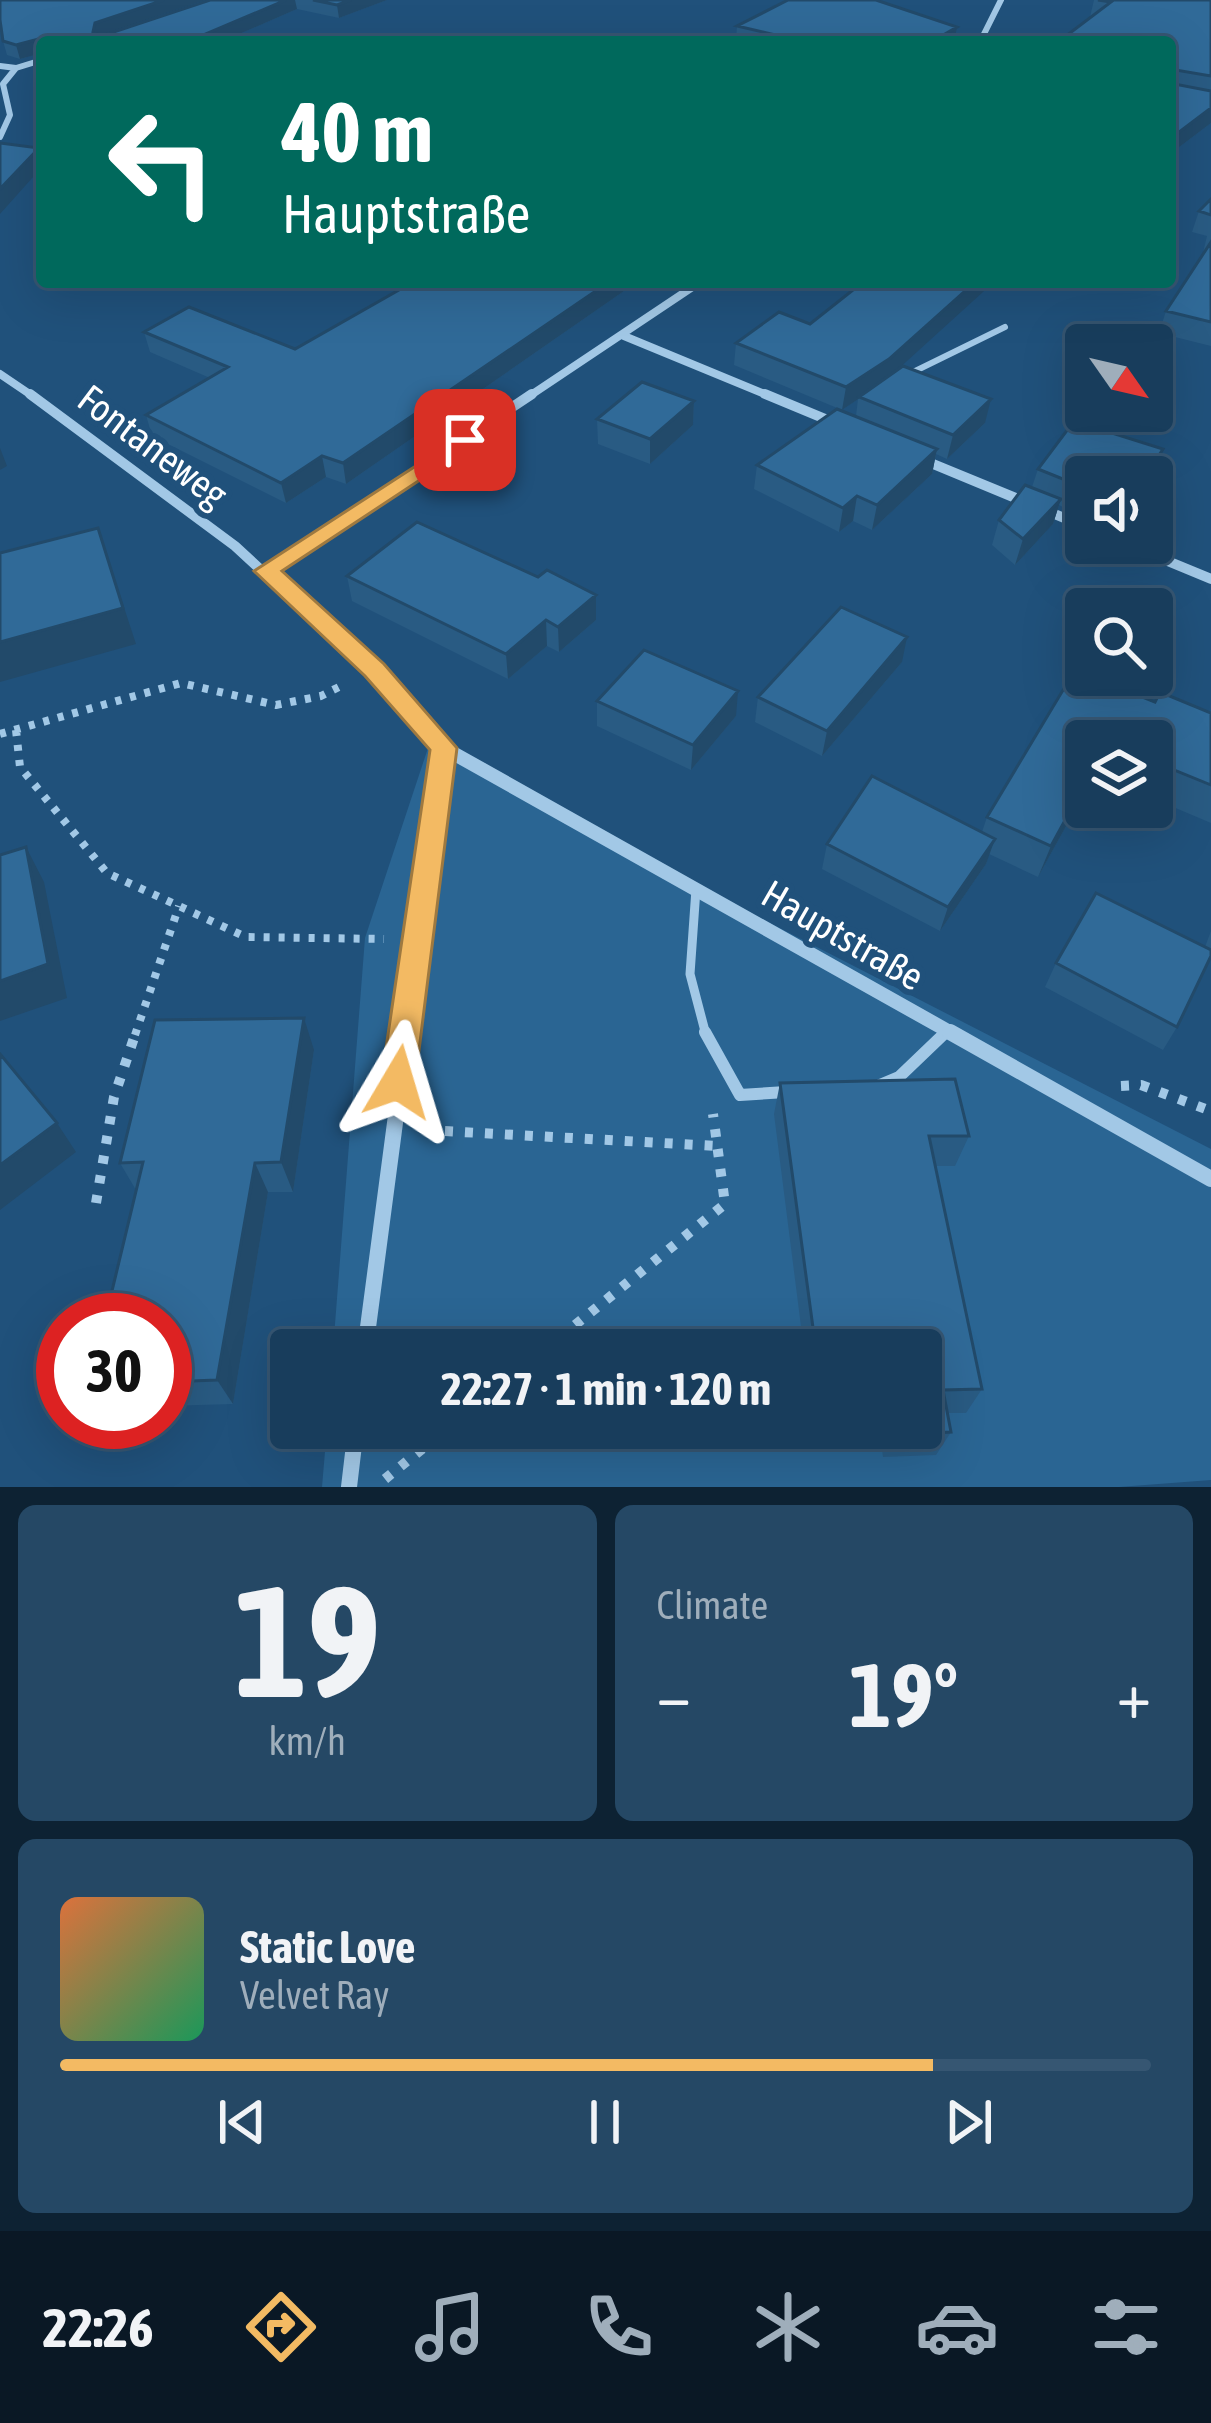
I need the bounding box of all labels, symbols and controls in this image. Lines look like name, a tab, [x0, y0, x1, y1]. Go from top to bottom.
icon: left	[84, 84, 240, 240]
text: 40 m	[282, 84, 433, 180]
text: Hauptstraße	[282, 183, 530, 244]
north arrow	[1065, 324, 1173, 432]
map controls	[1065, 324, 1173, 828]
street label: Fontaneweg	[70, 376, 236, 516]
pin	[414, 389, 516, 491]
icon: arrive	[432, 407, 498, 473]
button: sound	[1065, 456, 1173, 564]
button: search	[1065, 588, 1173, 696]
button: layers	[1065, 720, 1173, 828]
street label: Hauptstraße	[754, 871, 932, 999]
position arrow	[335, 1019, 461, 1145]
speed limit sign: 30	[36, 1293, 192, 1449]
text: 22:27 · 1 min · 120 m	[441, 1363, 771, 1415]
text: 19	[234, 1551, 381, 1730]
text: Climate	[657, 1583, 768, 1627]
text: 19°	[849, 1643, 958, 1746]
text: −	[657, 1656, 691, 1732]
text: +	[1117, 1656, 1151, 1732]
text: km/h	[269, 1719, 346, 1763]
text: Static Love	[240, 1921, 416, 1973]
text: Velvet Ray	[240, 1973, 389, 2017]
icon: previous	[209, 2089, 275, 2155]
icon: pause	[572, 2089, 638, 2155]
icon: next	[936, 2089, 1002, 2155]
icon: directions	[239, 2285, 323, 2369]
icon: music	[408, 2285, 492, 2369]
icon: phone	[577, 2285, 661, 2369]
icon: climate	[746, 2285, 830, 2369]
icon: car	[915, 2285, 999, 2369]
icon: filters	[1084, 2285, 1168, 2369]
text: 22:26	[43, 2297, 154, 2358]

